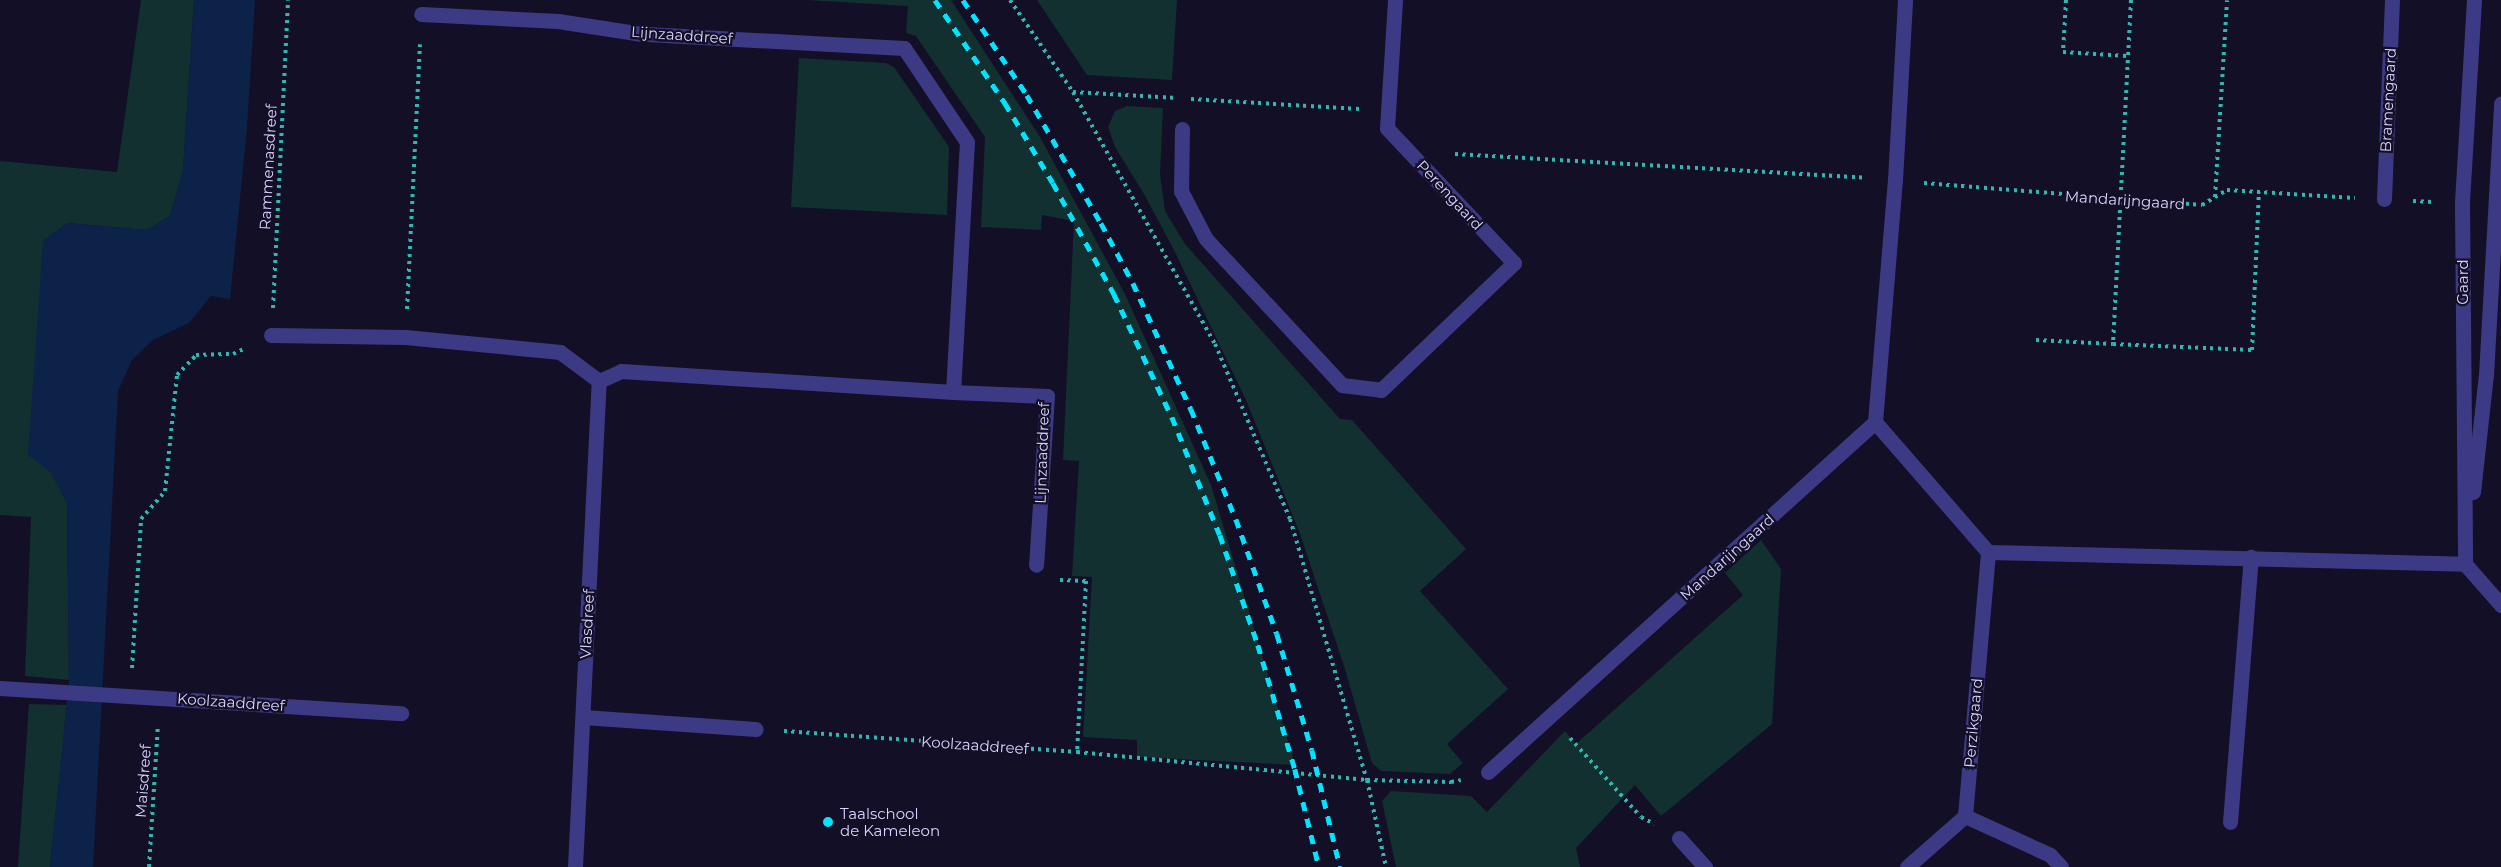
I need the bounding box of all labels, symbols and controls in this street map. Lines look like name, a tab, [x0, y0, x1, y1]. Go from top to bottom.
street label: Lijnzaaddreef	[631, 22, 733, 48]
street label: Bramengaard	[2376, 47, 2400, 153]
street label: Rammenasdreef	[256, 104, 280, 230]
street label: Perengaard	[1413, 156, 1487, 234]
street label: Mandarijngaard	[2064, 187, 2186, 213]
street label: Gaard	[2454, 259, 2472, 305]
street label: Lijnzaaddreef	[1031, 402, 1053, 504]
street label: Mandarijngaard	[1676, 510, 1778, 604]
street label: Vlasdreef	[576, 589, 598, 659]
street label: Perzikgaard	[1960, 677, 1986, 769]
street label: Koolzaaddreef	[177, 689, 285, 715]
street label: Koolzaaddreef	[921, 732, 1029, 758]
street label: Maisdreef	[131, 744, 155, 818]
place label: Taalschool de Kameleon	[840, 804, 940, 839]
marker: Taalschool de Kameleon	[821, 815, 835, 829]

